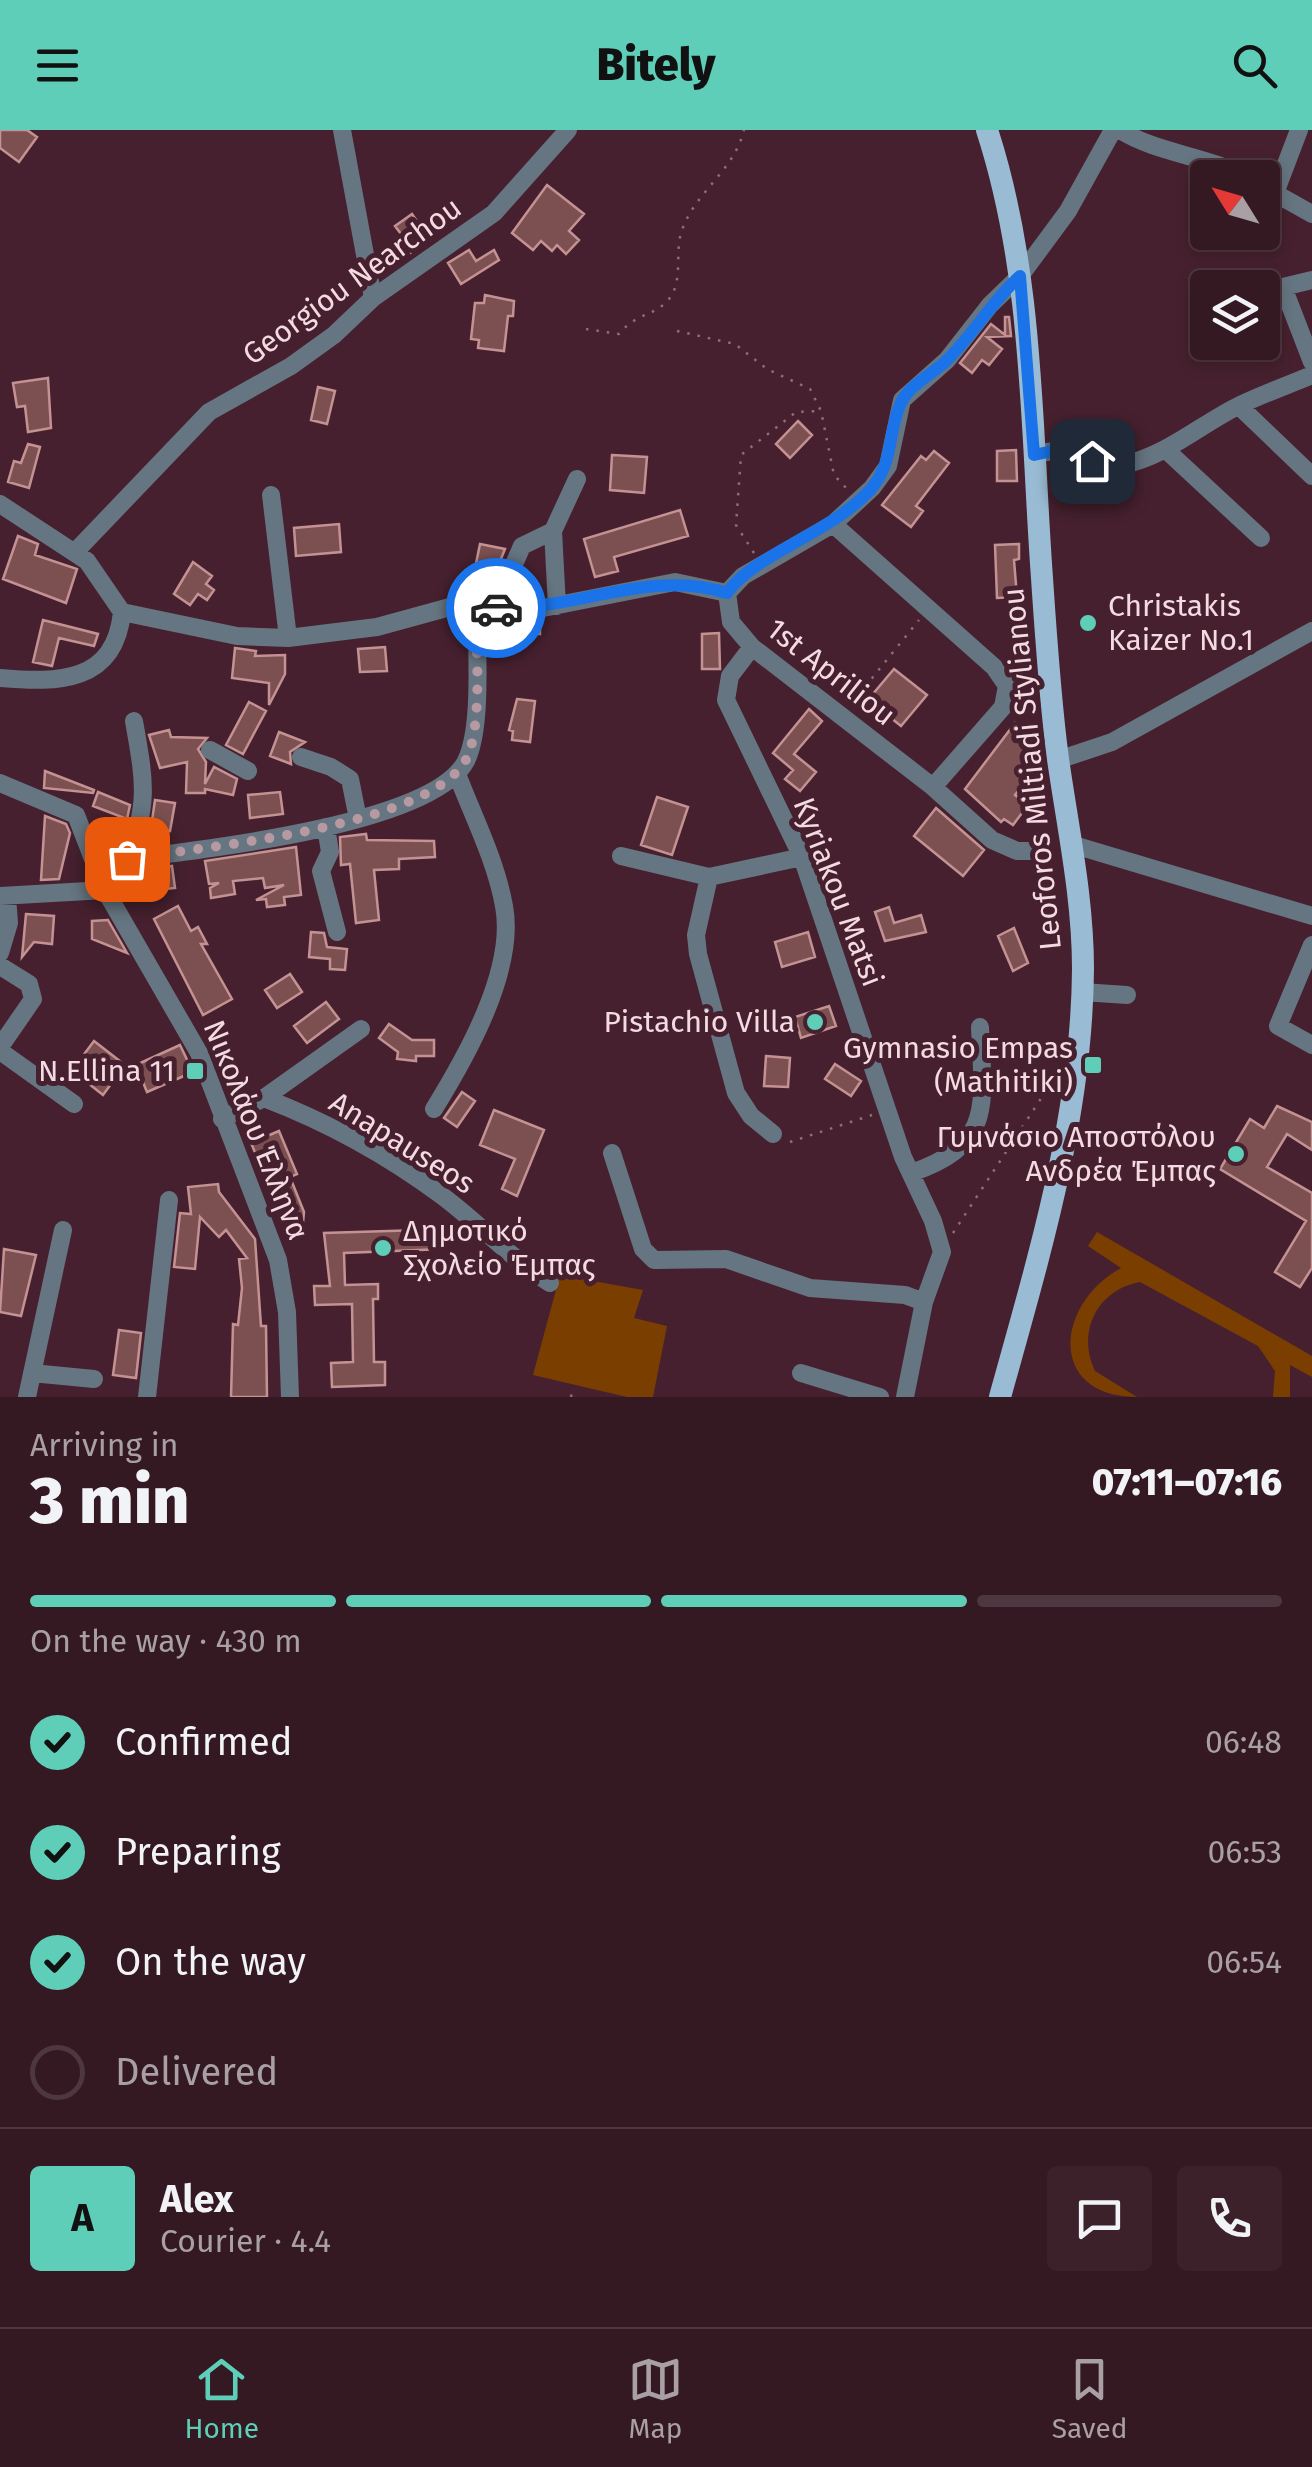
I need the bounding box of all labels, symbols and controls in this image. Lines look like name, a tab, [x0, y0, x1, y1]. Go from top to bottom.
icon: menu	[30, 38, 85, 93]
text: Bitely	[596, 38, 716, 92]
icon: search	[1227, 38, 1282, 93]
north arrow	[1190, 160, 1280, 250]
map controls	[1190, 160, 1280, 360]
street label: Georgiou Nearchou	[236, 190, 468, 372]
button: layers	[1190, 270, 1280, 360]
pin	[1050, 419, 1135, 504]
icon: home	[1065, 434, 1120, 489]
courier	[446, 558, 546, 658]
icon: car	[469, 581, 524, 636]
street label: Leoforos Miltiadi Stylianou	[995, 586, 1069, 952]
place label: Christakis Kaizer No.1	[1108, 588, 1254, 658]
street label: 1st Apriliou	[760, 611, 902, 733]
marker: Christakis Kaizer No.1	[1077, 612, 1099, 634]
street label: Kyriakou Matsi	[785, 792, 891, 992]
pin	[85, 817, 170, 902]
icon: bag	[100, 832, 155, 887]
place label: Pistachio Villa	[603, 1004, 795, 1040]
marker: Pistachio Villa	[804, 1011, 826, 1033]
street label: Νικολάου Έλληνα	[196, 1015, 316, 1245]
place label: Gymnasio Empas (Mathitiki)	[843, 1030, 1073, 1100]
place label: N.Ellina 11	[38, 1053, 175, 1089]
marker: Gymnasio Empas (Mathitiki)	[1082, 1054, 1104, 1076]
marker: N.Ellina 11	[184, 1060, 206, 1082]
street label: Anapauseos	[323, 1084, 481, 1202]
place label: Γυμνάσιο Αποστόλου Ανδρέα Έμπας	[937, 1119, 1216, 1189]
marker: Γυμνάσιο Αποστόλου Ανδρέα Έμπας	[1225, 1143, 1247, 1165]
place label: Δημοτικό Σχολείο Έμπας	[403, 1213, 596, 1283]
marker: Δημοτικό Σχολείο Έμπας	[372, 1237, 394, 1259]
text: Arriving in	[30, 1426, 178, 1464]
text: 07:11–07:16	[1092, 1459, 1282, 1505]
text: 3 min	[30, 1462, 189, 1540]
text: On the way · 430 m	[30, 1622, 302, 1660]
icon: check	[30, 1715, 85, 1770]
text: Confirmed	[115, 1719, 293, 1765]
text: 06:48	[1205, 1723, 1282, 1761]
icon: check	[30, 1825, 85, 1880]
text: Preparing	[115, 1829, 281, 1875]
text: 06:53	[1208, 1833, 1282, 1871]
icon: check	[30, 1935, 85, 1990]
text: On the way	[115, 1939, 306, 1985]
text: 06:54	[1206, 1943, 1282, 1981]
text: Delivered	[115, 2049, 278, 2095]
button: chat	[1047, 2166, 1152, 2271]
button: phone	[1177, 2166, 1282, 2271]
text: Alex	[160, 2176, 233, 2222]
text: A	[71, 2195, 94, 2241]
text: Courier · 4.4	[160, 2222, 331, 2260]
tab: Home	[184, 2352, 259, 2445]
tab: Map	[628, 2352, 683, 2445]
tab: Saved	[1052, 2352, 1128, 2445]

